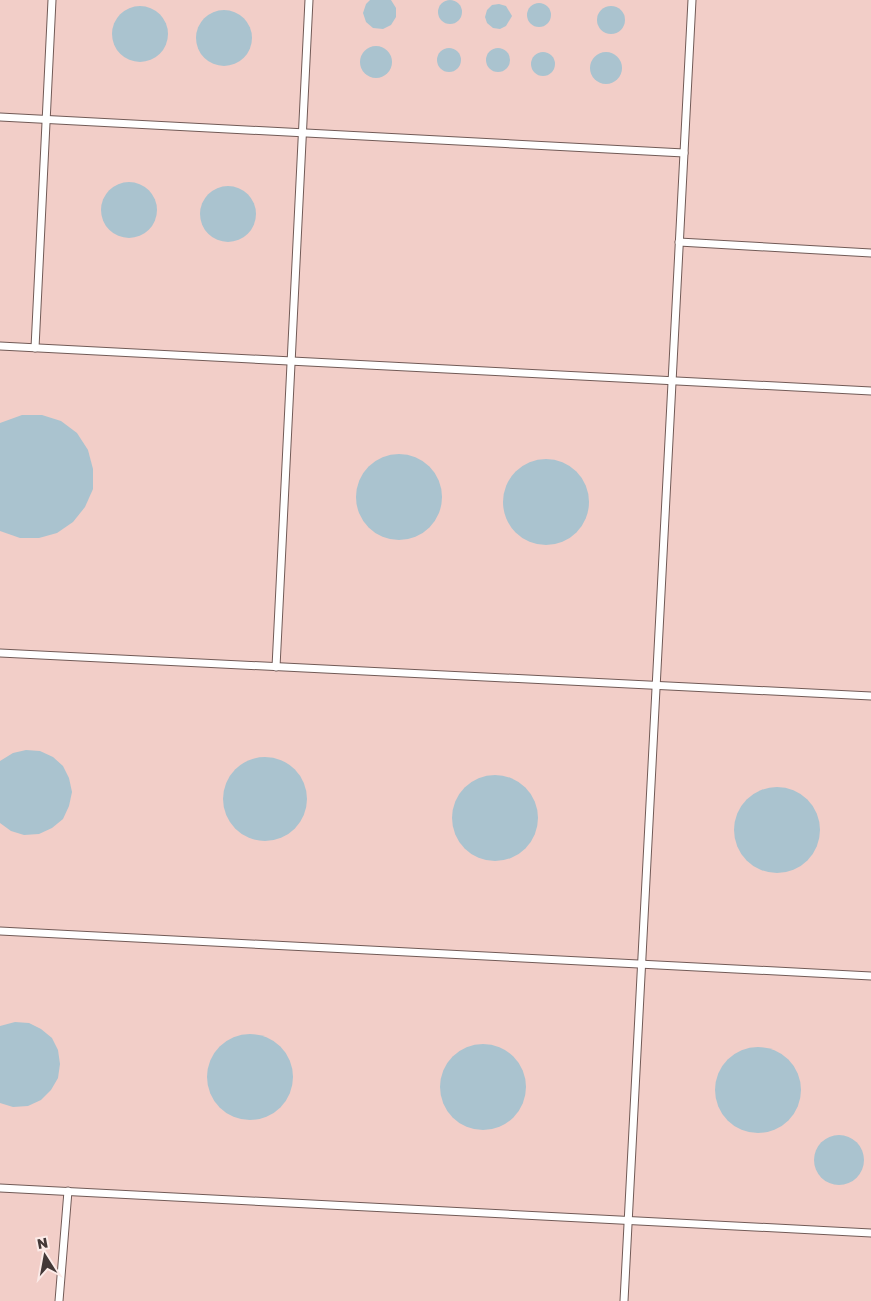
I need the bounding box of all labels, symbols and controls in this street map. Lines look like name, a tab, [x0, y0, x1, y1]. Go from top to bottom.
north arrow	[20, 1231, 70, 1281]
text: N	[36, 1233, 49, 1252]

